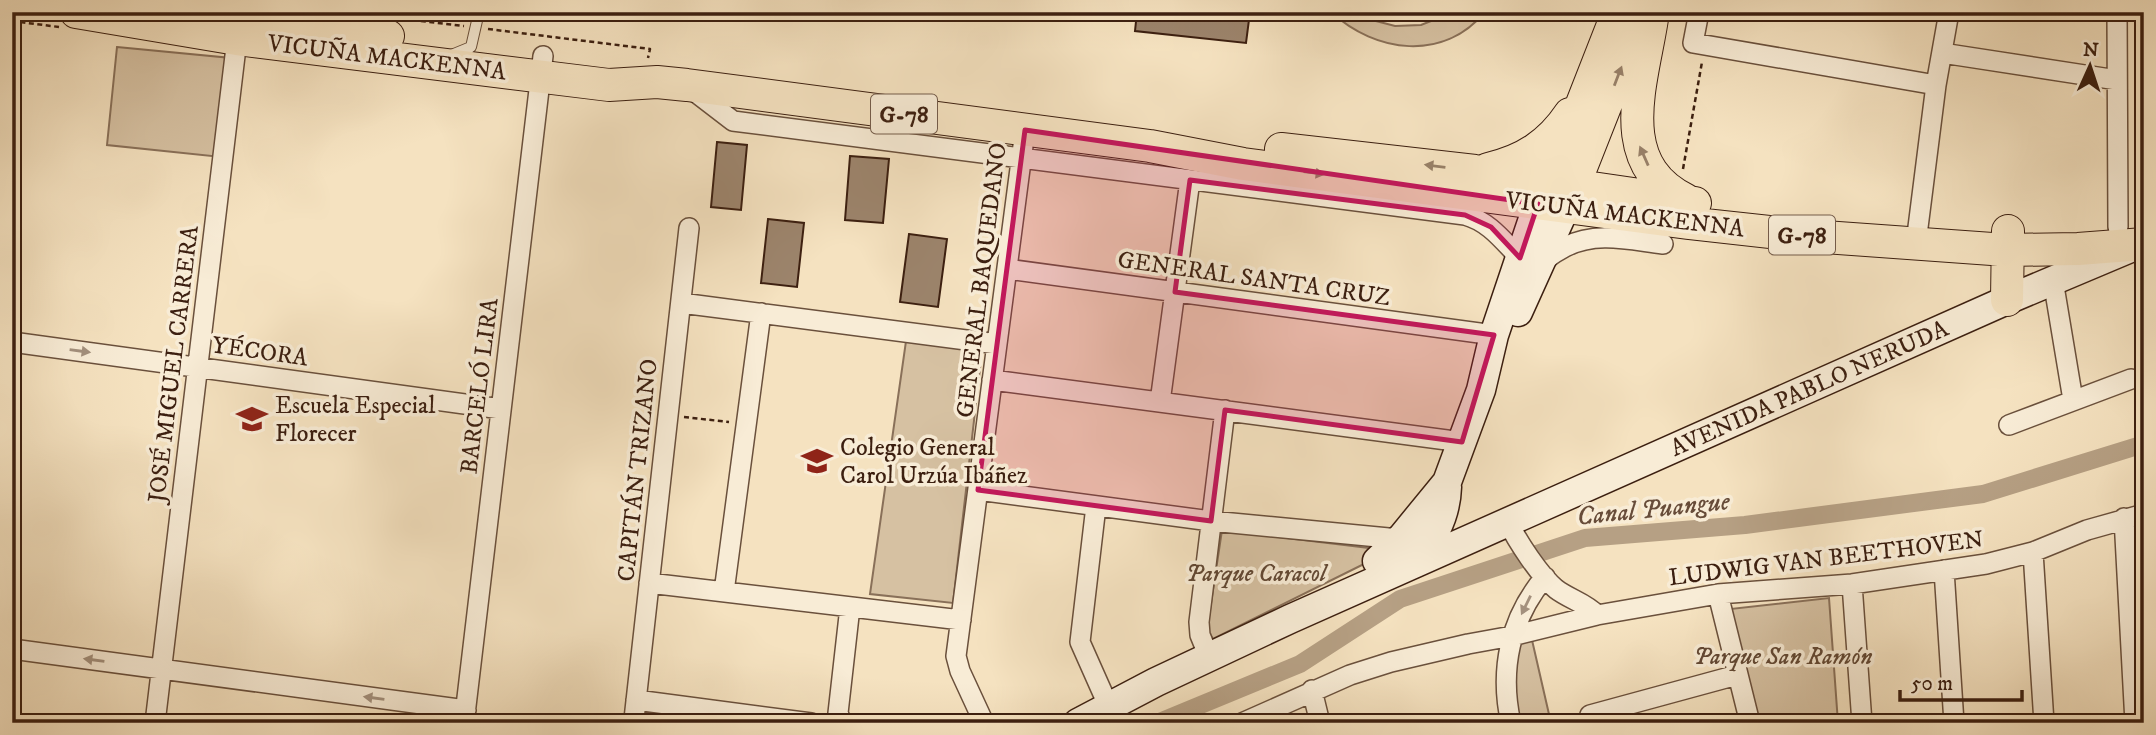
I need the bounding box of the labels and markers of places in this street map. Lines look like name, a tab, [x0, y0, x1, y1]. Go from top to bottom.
place label: Escuela Especial Florecer	[275, 391, 436, 449]
school or university icon: Escuela Especial Florecer	[235, 402, 269, 436]
place label: Colegio General Carol Urzúa Ibáñez	[840, 433, 1028, 491]
school or university icon: Colegio General Carol Urzúa Ibáñez	[800, 444, 834, 478]

